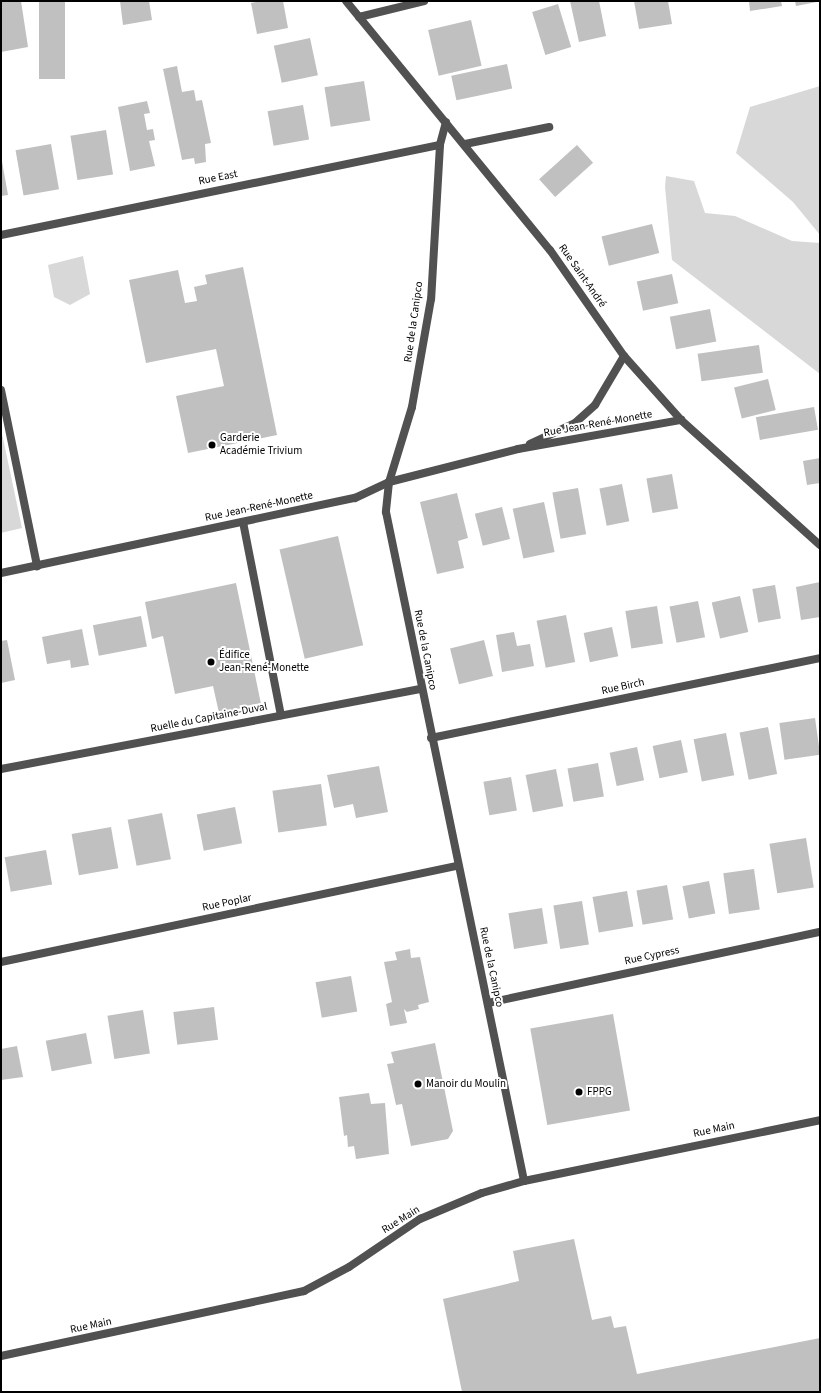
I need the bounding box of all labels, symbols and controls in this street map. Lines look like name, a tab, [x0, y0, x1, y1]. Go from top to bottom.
street label: Rue East	[197, 168, 239, 188]
street label: Rue Saint-André	[555, 242, 609, 310]
street label: Rue de la Canipco	[402, 281, 426, 363]
street label: Rue Jean-René-Monette	[543, 408, 653, 440]
place label: Garderie Académie Trivium	[220, 432, 302, 458]
marker: Garderie Académie Trivium	[207, 440, 217, 450]
street label: Rue Jean-René-Monette	[204, 489, 314, 525]
street label: Rue de la Canipco	[411, 609, 439, 691]
place label: Édifice Jean-René-Monette	[219, 649, 309, 675]
marker: Édifice Jean-René-Monette	[206, 657, 216, 667]
street label: Rue Birch	[600, 676, 646, 698]
street label: Ruelle du Capitaine-Duval	[150, 700, 268, 736]
street label: Rue Poplar	[201, 891, 253, 915]
street label: Rue de la Canipco	[476, 926, 506, 1008]
street label: Rue Cypress	[623, 944, 681, 968]
place label: Manoir du Moulin	[426, 1077, 506, 1091]
marker: Manoir du Moulin	[413, 1079, 423, 1089]
place label: FPPG	[587, 1085, 612, 1099]
marker: FPPG	[574, 1087, 584, 1097]
street label: Rue Main	[692, 1119, 736, 1141]
street label: Rue Main	[380, 1203, 422, 1237]
street label: Rue Main	[69, 1315, 113, 1337]

